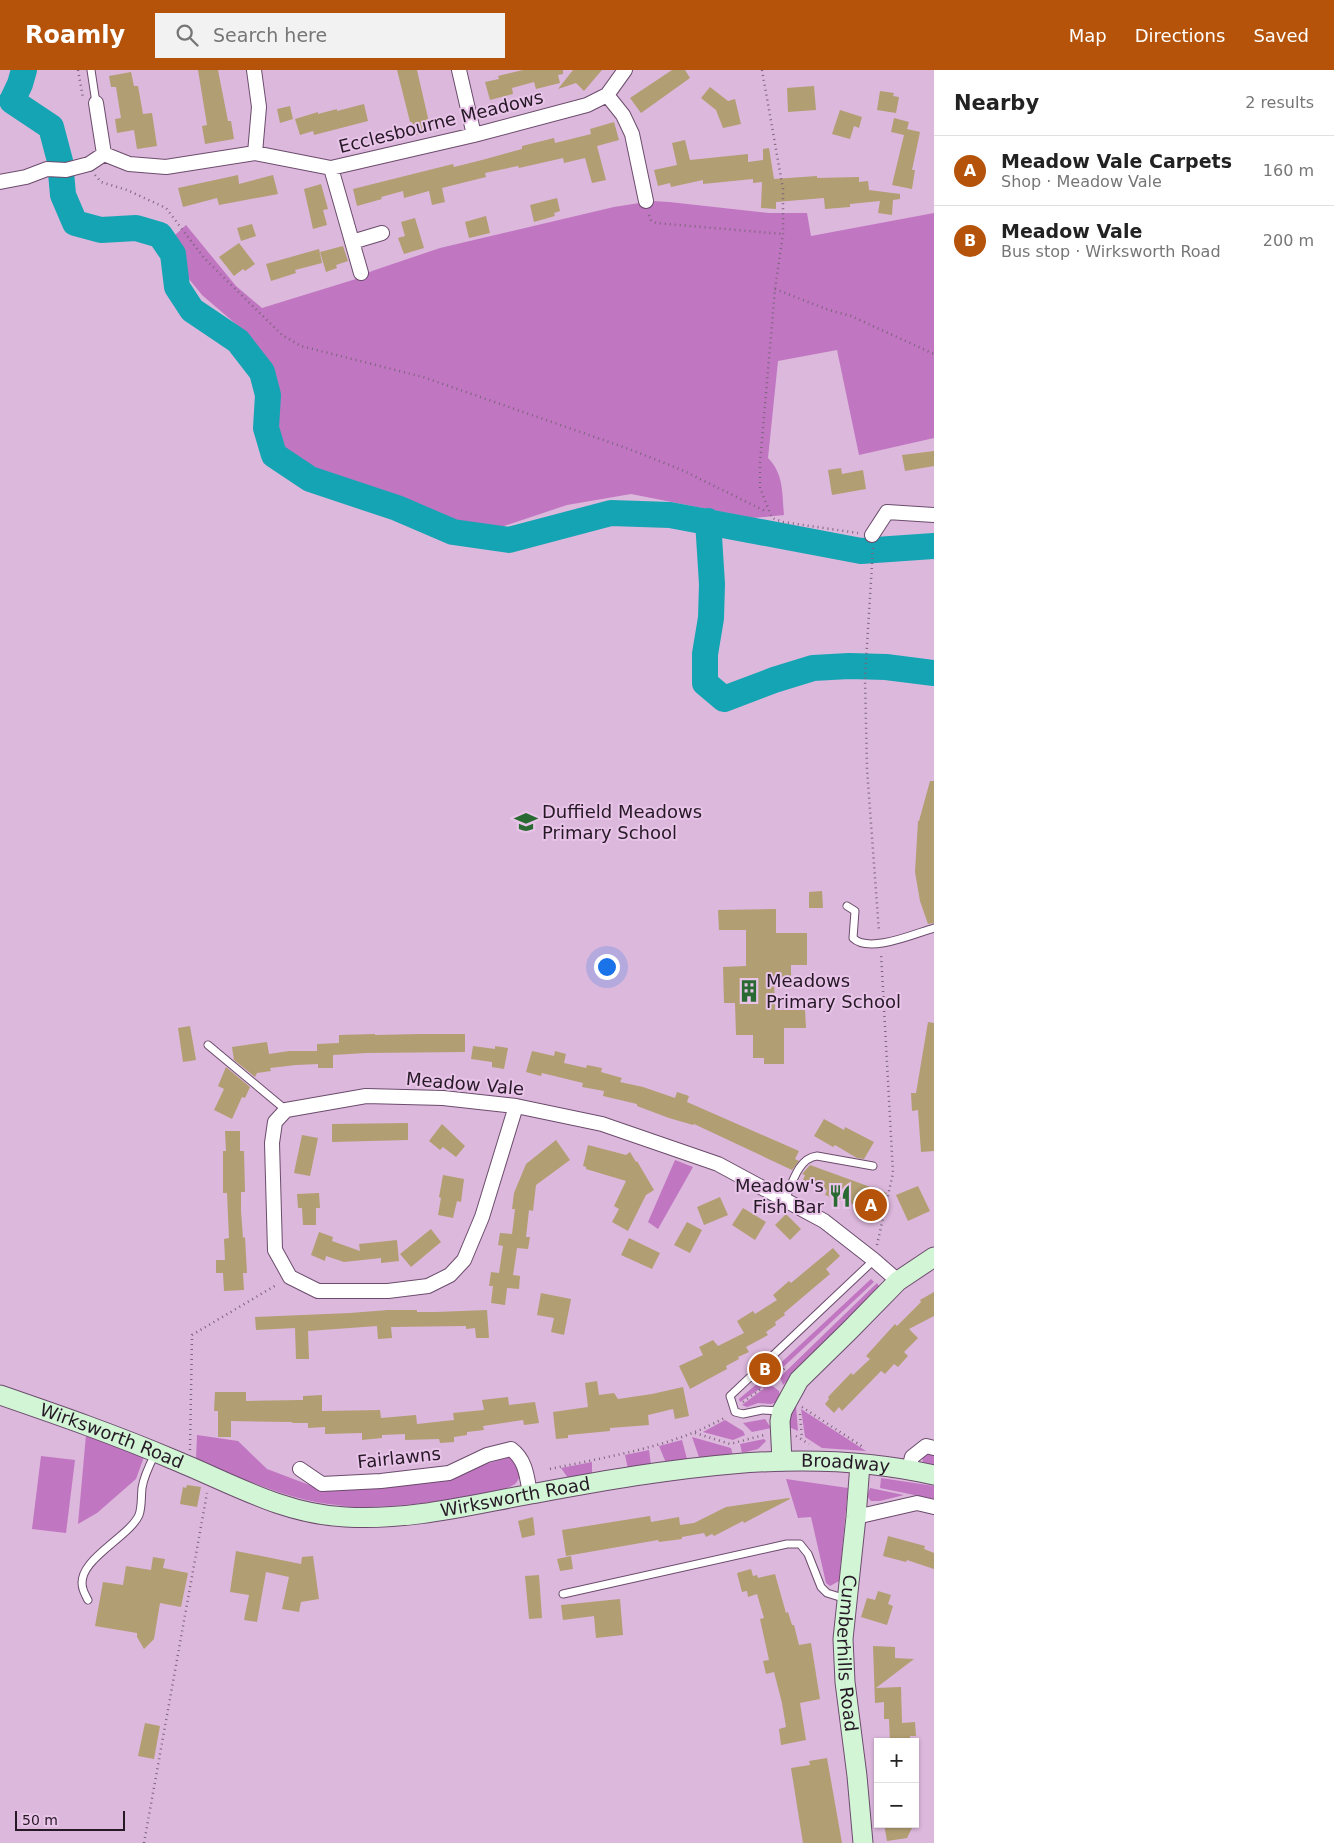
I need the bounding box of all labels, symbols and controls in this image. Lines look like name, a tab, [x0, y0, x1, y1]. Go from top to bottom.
search box	[155, 13, 505, 58]
text: Roamly	[25, 21, 125, 49]
icon: search	[173, 21, 201, 49]
text: Search here	[213, 24, 327, 46]
text: Map	[1069, 25, 1107, 46]
text: Directions	[1135, 25, 1225, 46]
text: Saved	[1253, 25, 1309, 46]
street label: Ecclesbourne Meadows	[336, 86, 545, 157]
text: Nearby	[954, 91, 1039, 115]
text: 2 results	[1245, 93, 1314, 112]
text: Meadow Vale Carpets	[1001, 150, 1232, 172]
text: A	[964, 161, 976, 180]
text: 160 m	[1263, 161, 1314, 180]
text: Shop · Meadow Vale	[1001, 172, 1162, 191]
text: Meadow Vale	[1001, 220, 1142, 242]
text: B	[964, 231, 976, 250]
text: 200 m	[1263, 231, 1314, 250]
text: Bus stop · Wirksworth Road	[1001, 242, 1221, 261]
place label: Duffield Meadows Primary School	[542, 801, 702, 843]
school or university icon: Duffield Meadows Primary School	[513, 809, 539, 835]
your location	[594, 954, 620, 980]
place label: Meadows Primary School	[766, 970, 901, 1012]
building icon: Meadows Primary School	[736, 978, 762, 1004]
street label: Meadow Vale	[405, 1068, 525, 1099]
place label: Meadow's Fish Bar	[735, 1175, 825, 1217]
restaurant icon: Meadow's Fish Bar	[827, 1183, 853, 1209]
pin: A	[855, 1186, 887, 1224]
pin: B	[749, 1350, 781, 1388]
street label: Wirksworth Road	[37, 1399, 187, 1473]
street label: Fairlawns	[356, 1443, 442, 1472]
street label: Broadway	[801, 1450, 892, 1477]
street label: Wirksworth Road	[439, 1473, 592, 1521]
street label: Cumberhills Road	[833, 1573, 862, 1733]
map controls	[874, 1738, 919, 1828]
button: +	[874, 1738, 919, 1783]
button: −	[874, 1783, 919, 1828]
scale bar	[15, 1808, 125, 1831]
text: 50 m	[22, 1812, 58, 1828]

